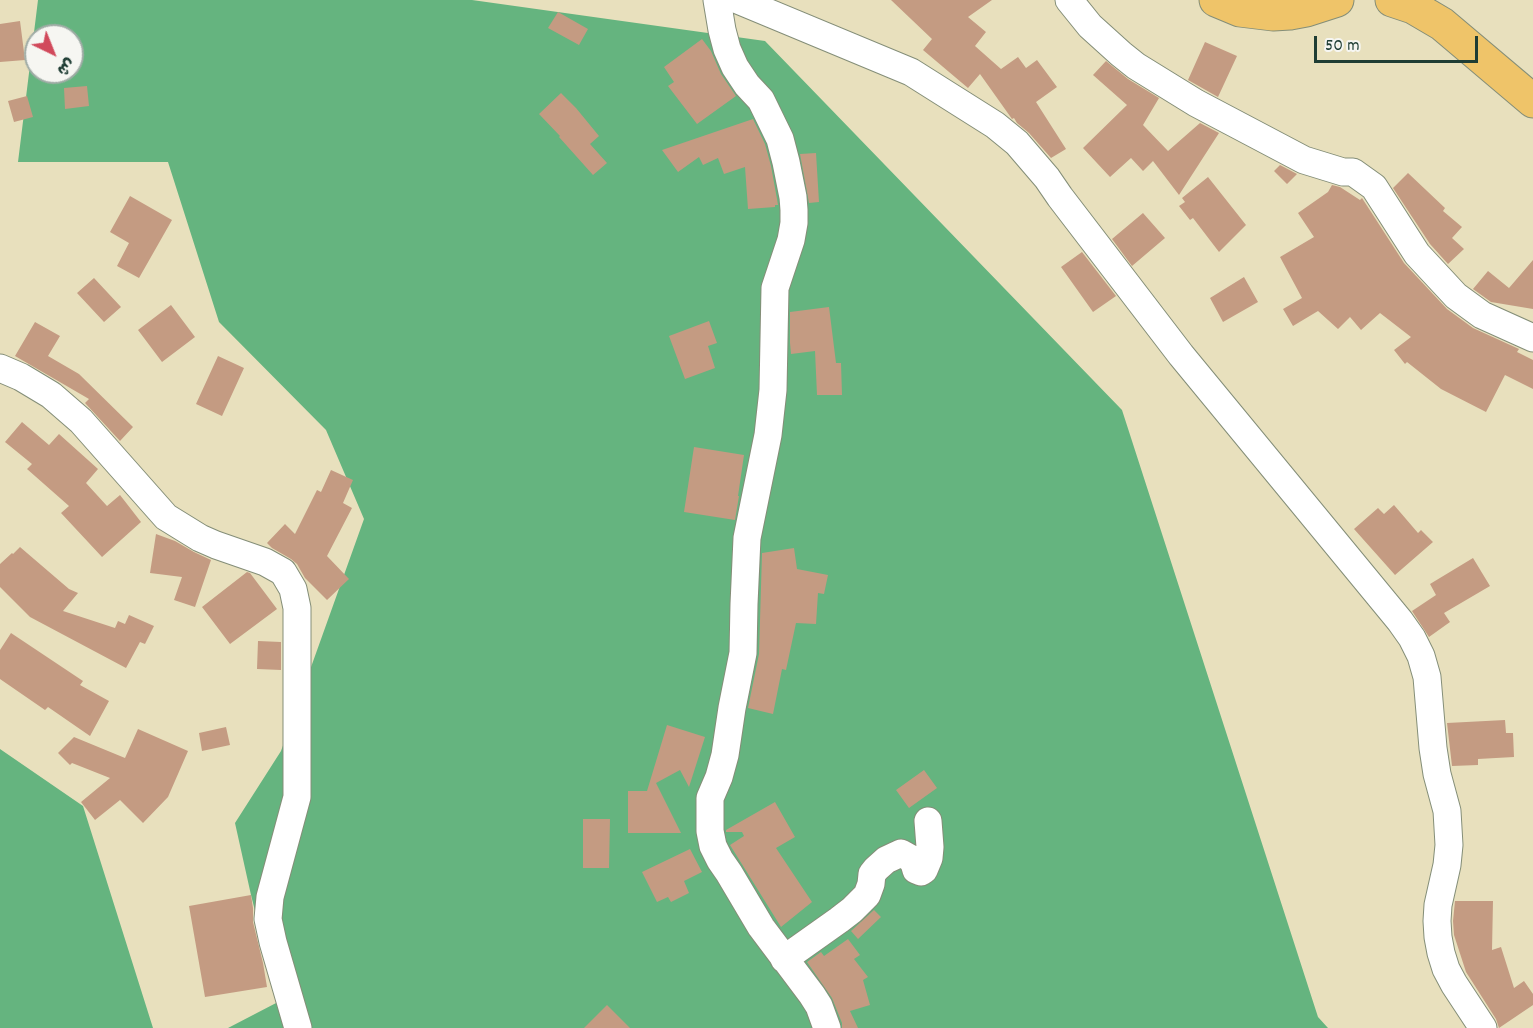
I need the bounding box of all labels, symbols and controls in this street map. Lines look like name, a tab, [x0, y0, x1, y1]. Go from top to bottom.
north arrow	[24, 24, 84, 84]
scale bar	[1317, 24, 1480, 62]
text: 50 m	[1325, 34, 1360, 59]
text: ش	[51, 52, 80, 80]

